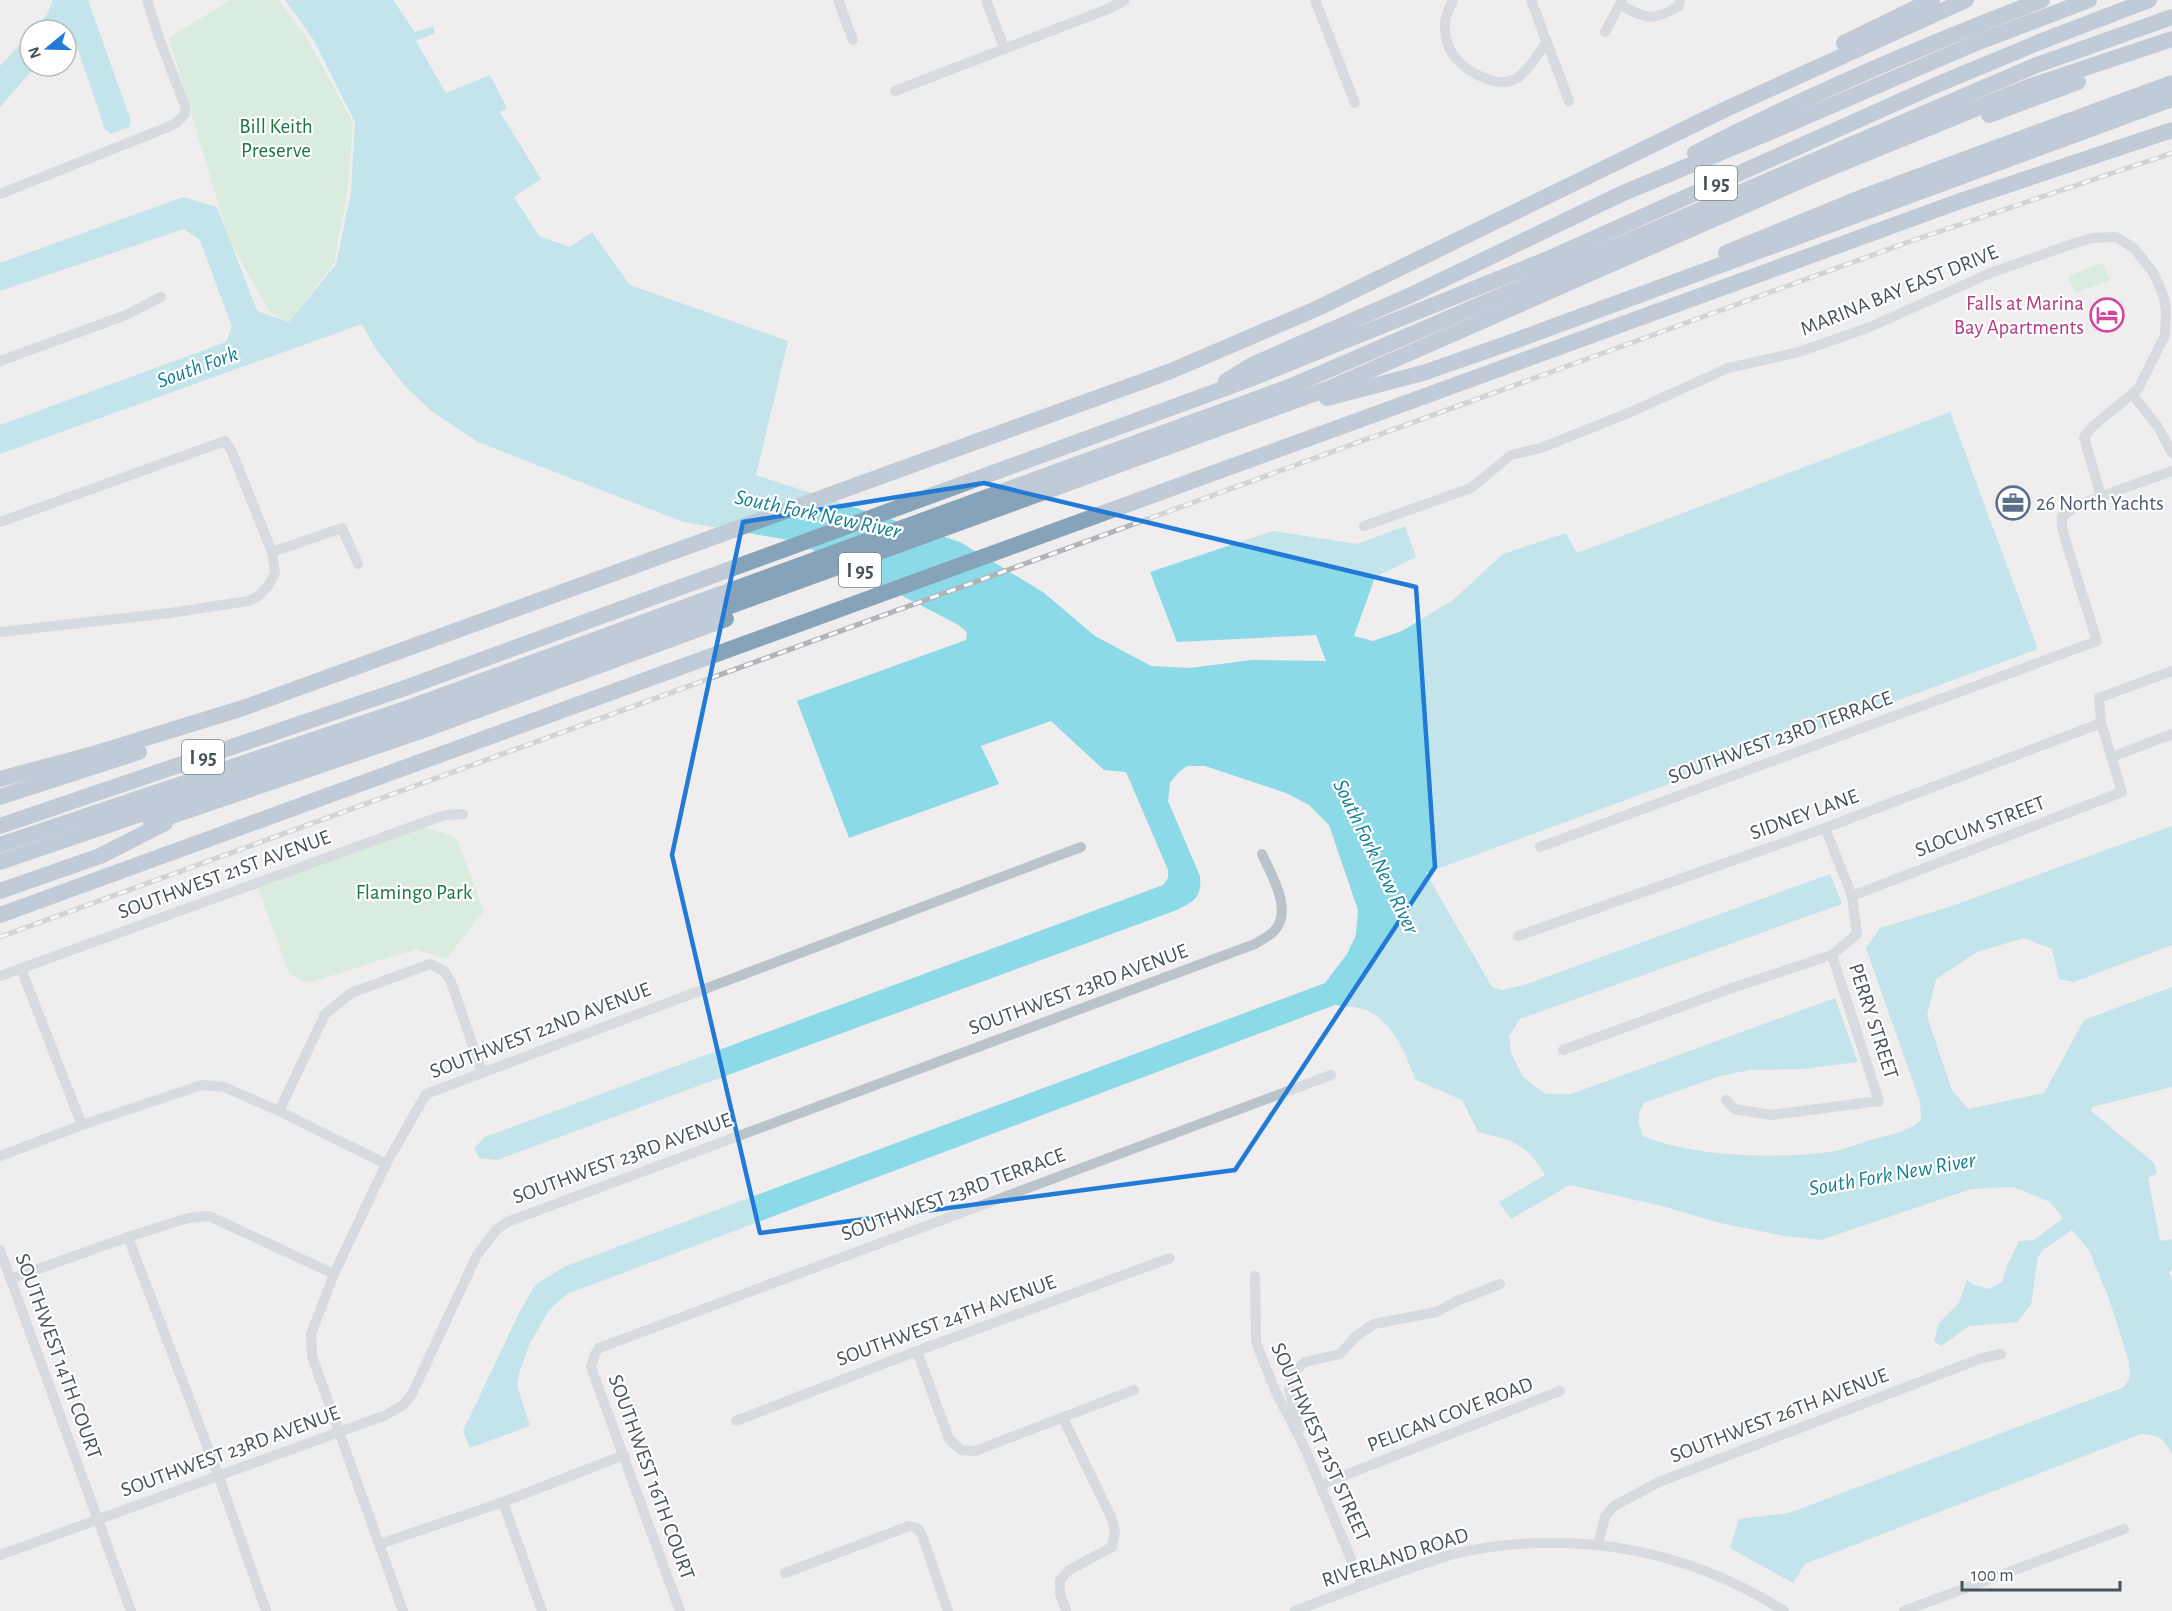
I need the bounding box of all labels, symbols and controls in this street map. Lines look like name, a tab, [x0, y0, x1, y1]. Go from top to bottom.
north arrow	[18, 18, 78, 78]
text: N	[25, 45, 44, 60]
park label: Bill Keith Preserve	[239, 116, 313, 161]
road number: I 95	[1695, 166, 1737, 200]
street label: MARINA BAY EAST DRIVE	[1797, 241, 2001, 340]
place label: Falls at Marina Bay Apartments	[1954, 293, 2084, 338]
hotel icon: Falls at Marina Bay Apartments	[2089, 297, 2125, 333]
water label: South Fork	[154, 342, 241, 392]
office icon: 26 North Yachts	[1995, 485, 2031, 521]
water label: South Fork New River	[733, 486, 903, 542]
place label: 26 North Yachts	[2036, 493, 2164, 514]
road number: I 95	[839, 553, 881, 587]
street label: SOUTHWEST 23RD TERRACE	[1666, 687, 1895, 788]
road number: I 95	[182, 740, 224, 774]
water label: South Fork New River	[1329, 776, 1423, 938]
street label: SIDNEY LANE	[1747, 785, 1861, 844]
street label: SLOCUM STREET	[1912, 792, 2048, 861]
street label: SOUTHWEST 21ST AVENUE	[115, 826, 333, 923]
park label: Flamingo Park	[356, 882, 473, 903]
street label: SOUTHWEST 23RD AVENUE	[966, 940, 1190, 1039]
street label: PERRY STREET	[1845, 961, 1902, 1082]
street label: SOUTHWEST 22ND AVENUE	[427, 979, 653, 1082]
street label: SOUTHWEST 23RD AVENUE	[510, 1109, 734, 1208]
street label: SOUTHWEST 23RD TERRACE	[839, 1144, 1068, 1245]
water label: South Fork New River	[1807, 1148, 1978, 1199]
street label: SOUTHWEST 14TH COURT	[12, 1251, 105, 1462]
street label: SOUTHWEST 24TH AVENUE	[834, 1271, 1059, 1370]
street label: SOUTHWEST 21ST STREET	[1267, 1340, 1374, 1545]
street label: SOUTHWEST 26TH AVENUE	[1667, 1364, 1891, 1467]
street label: SOUTHWEST 16TH COURT	[605, 1372, 698, 1583]
street label: PELICAN COVE ROAD	[1365, 1373, 1536, 1456]
street label: SOUTHWEST 23RD AVENUE	[118, 1402, 342, 1501]
street label: RIVERLAND ROAD	[1319, 1524, 1471, 1591]
scale bar	[1962, 1554, 2120, 1592]
text: 100 m	[1971, 1567, 2014, 1585]

